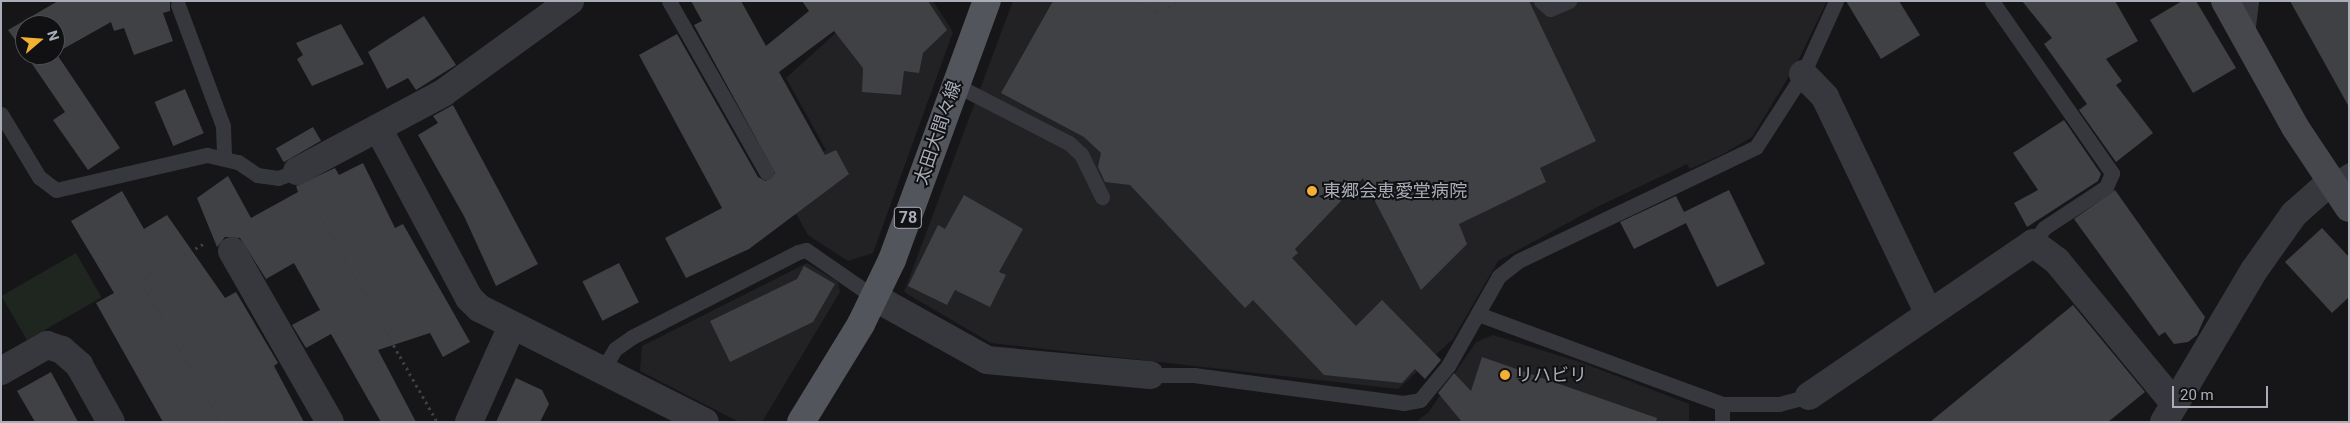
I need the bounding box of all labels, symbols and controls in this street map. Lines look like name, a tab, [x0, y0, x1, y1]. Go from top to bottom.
north arrow	[15, 15, 65, 65]
text: N	[44, 28, 62, 43]
street label: 太田大間々線	[910, 78, 966, 188]
place label: 東郷会恵愛堂病院	[1323, 180, 1467, 202]
marker: 東郷会恵愛堂病院	[1305, 184, 1319, 198]
road number: 78	[893, 204, 923, 232]
place label: リハビリ	[1515, 364, 1587, 386]
marker: リハビリ	[1499, 369, 1511, 381]
scale bar	[2175, 376, 2271, 408]
text: 20 m	[2180, 386, 2214, 404]

